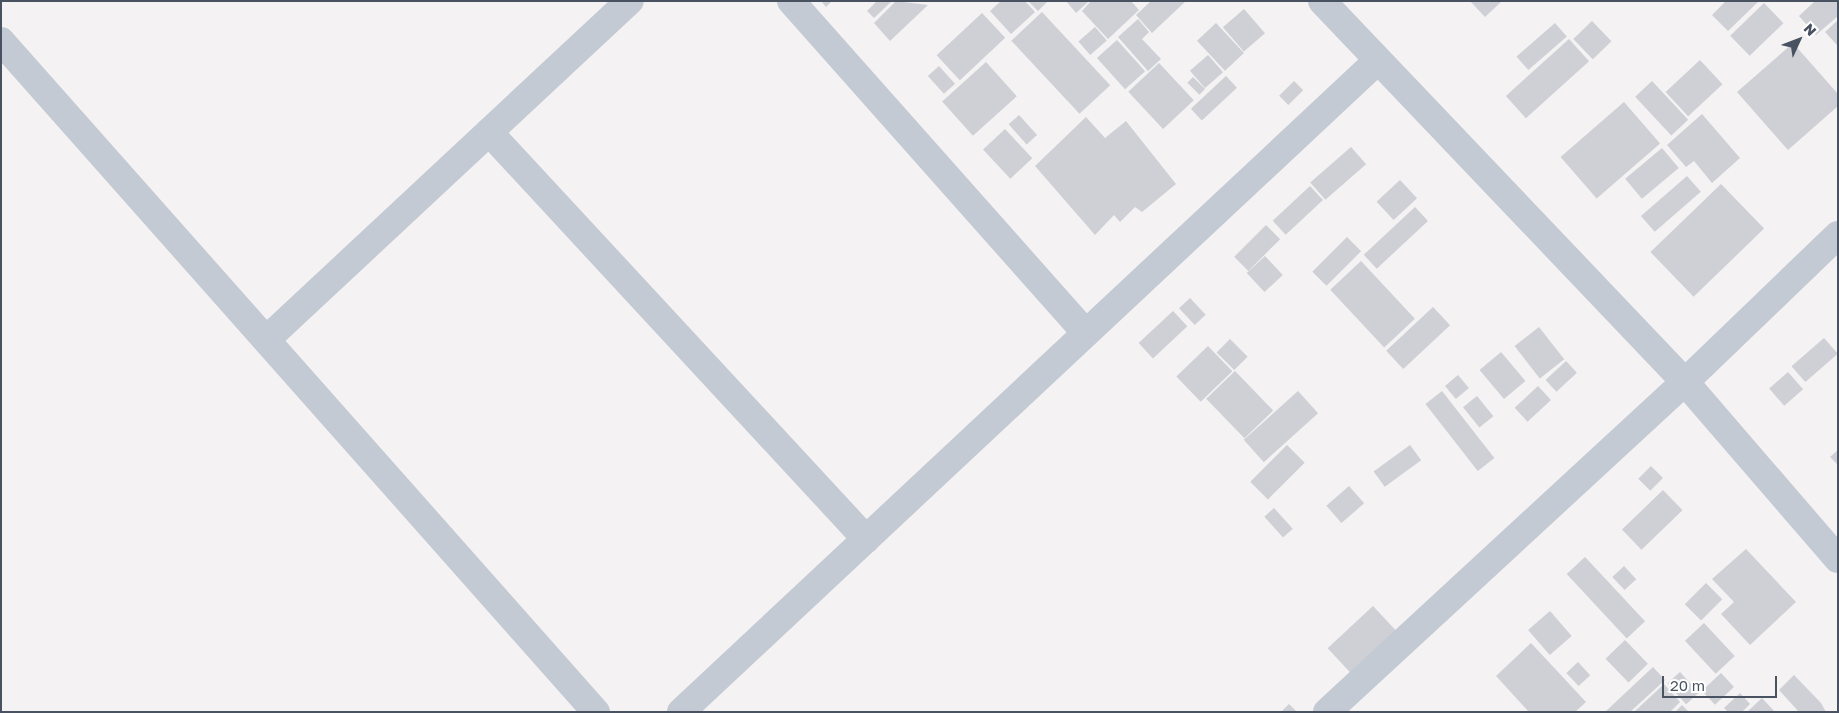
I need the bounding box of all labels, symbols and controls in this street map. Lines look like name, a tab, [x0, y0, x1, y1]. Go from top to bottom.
north arrow	[1774, 15, 1824, 65]
text: N	[1800, 20, 1820, 39]
scale bar	[1664, 666, 1779, 698]
text: 20 m	[1670, 676, 1705, 694]

